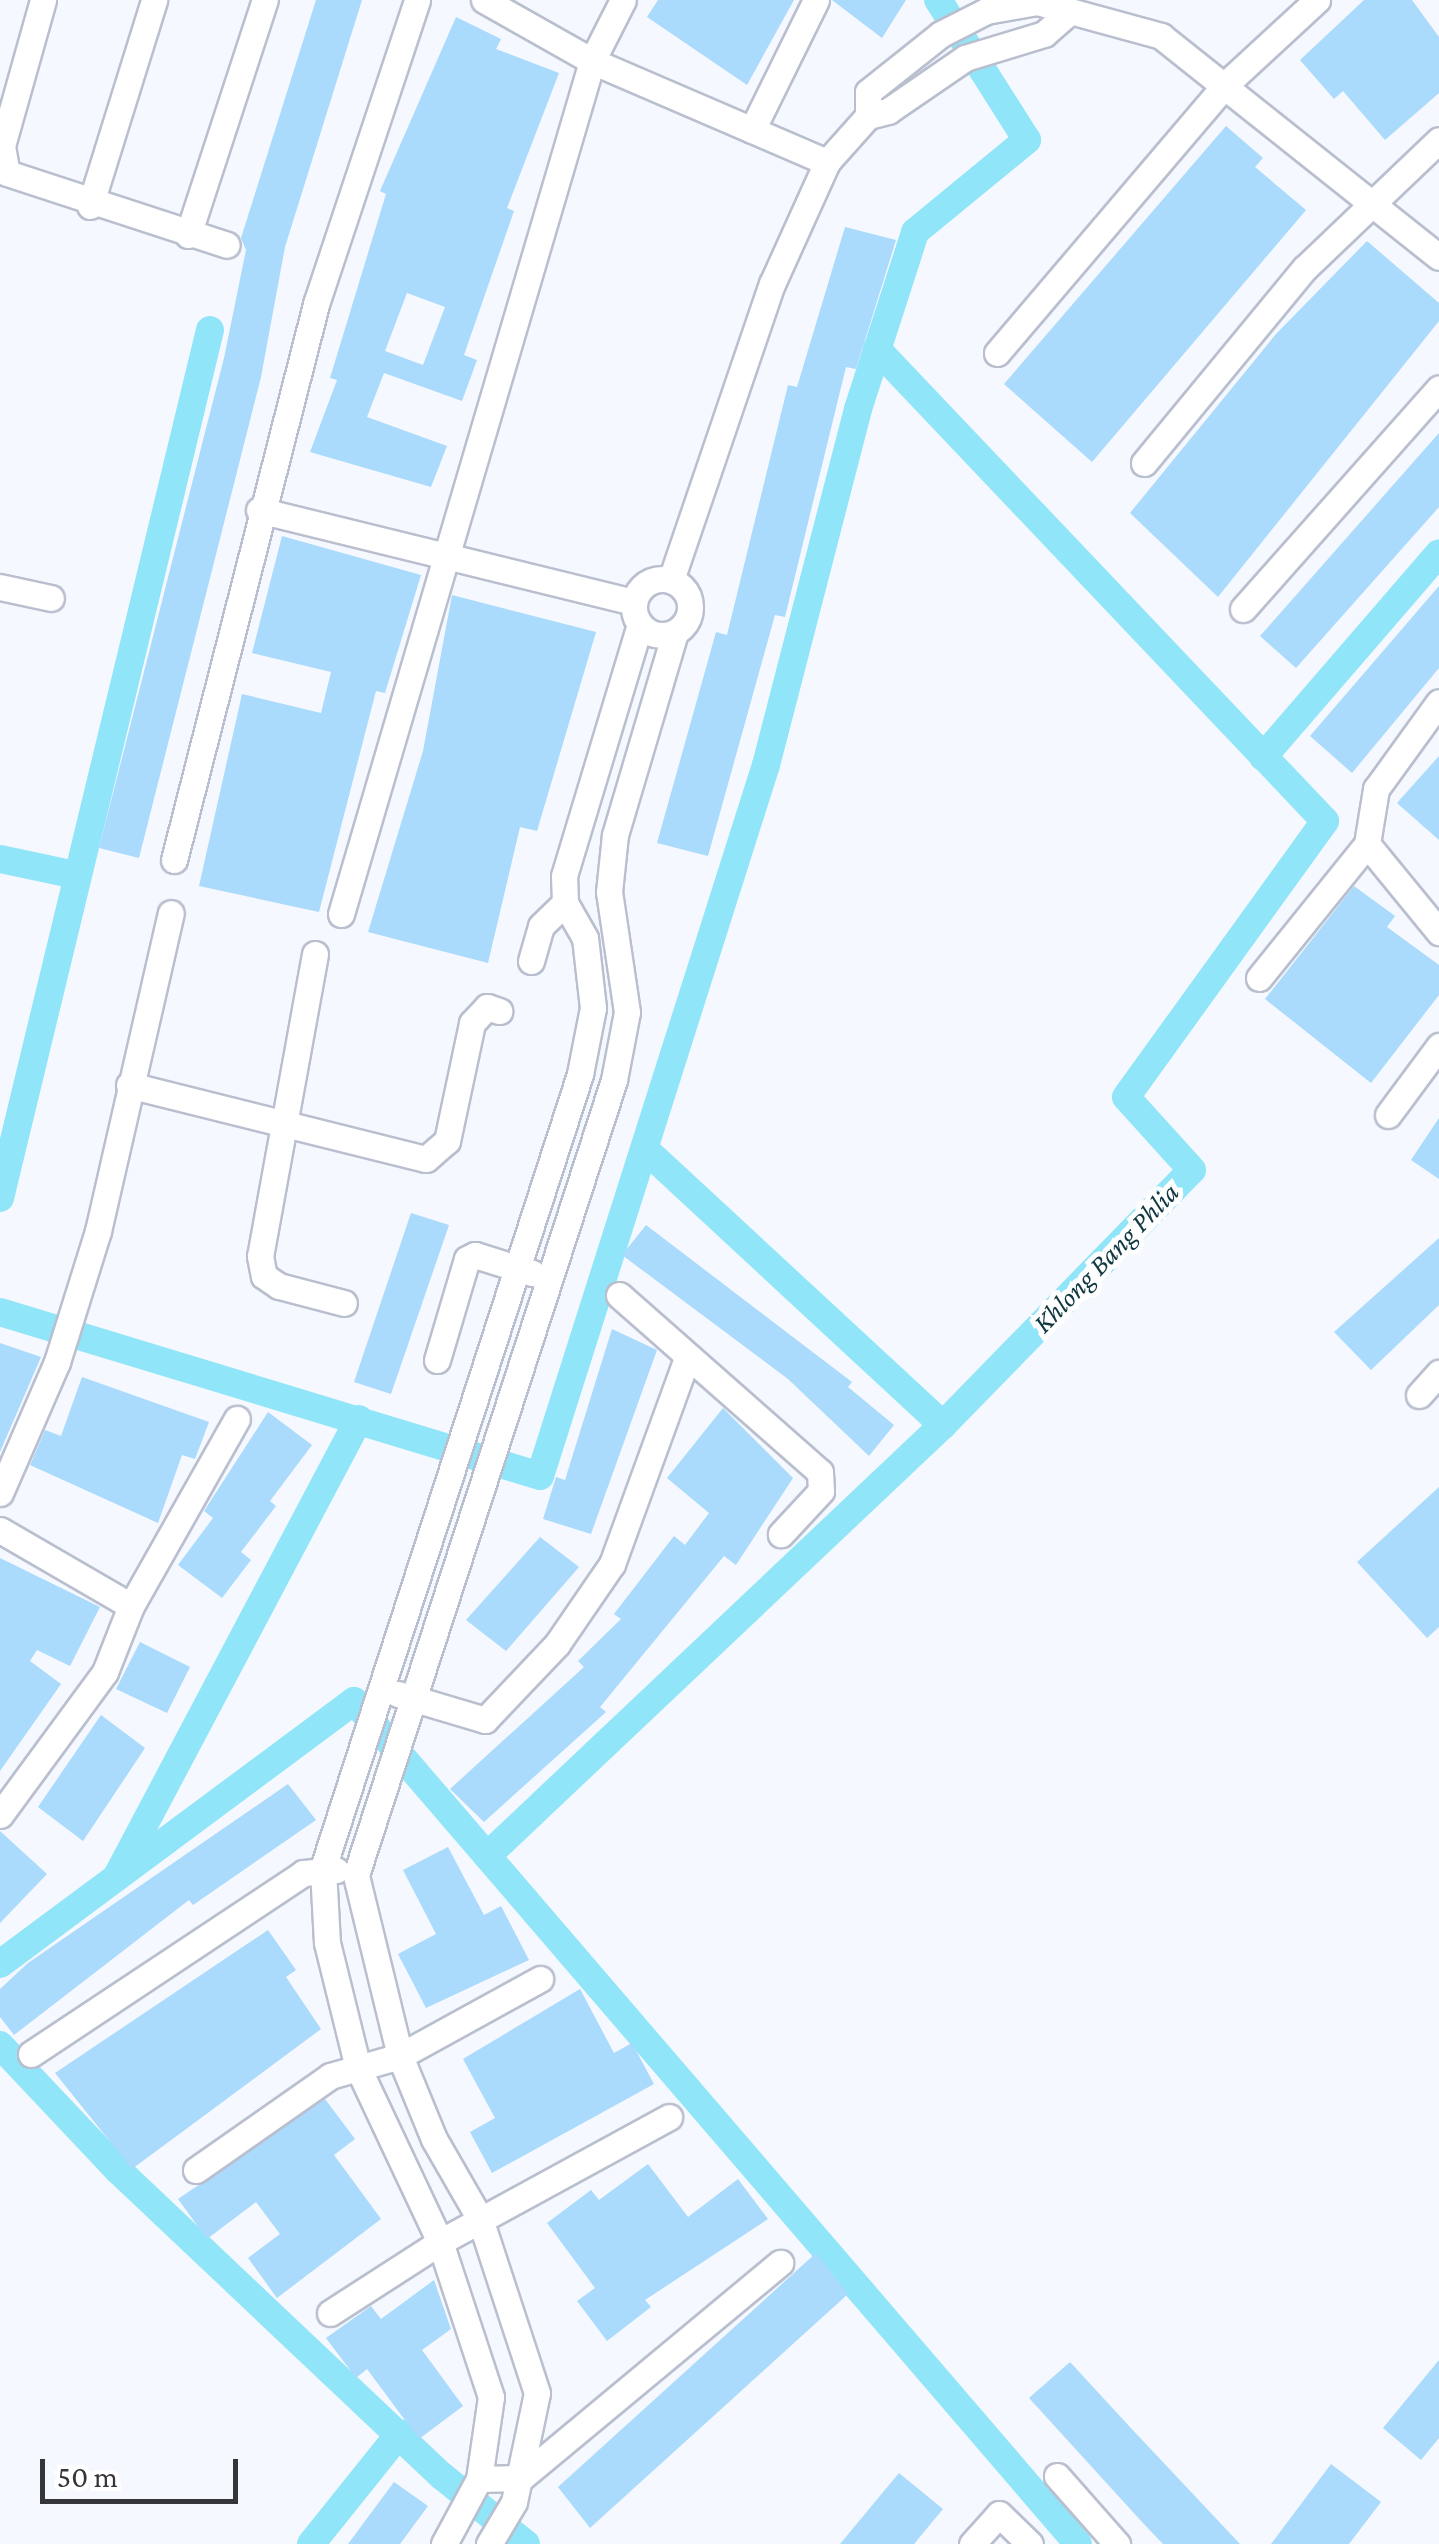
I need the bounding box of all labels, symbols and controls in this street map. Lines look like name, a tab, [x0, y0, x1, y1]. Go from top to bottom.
water label: Khlong Bang Phlia	[1026, 1176, 1186, 1340]
scale bar	[45, 2439, 242, 2501]
text: 50 m	[57, 2460, 118, 2493]

